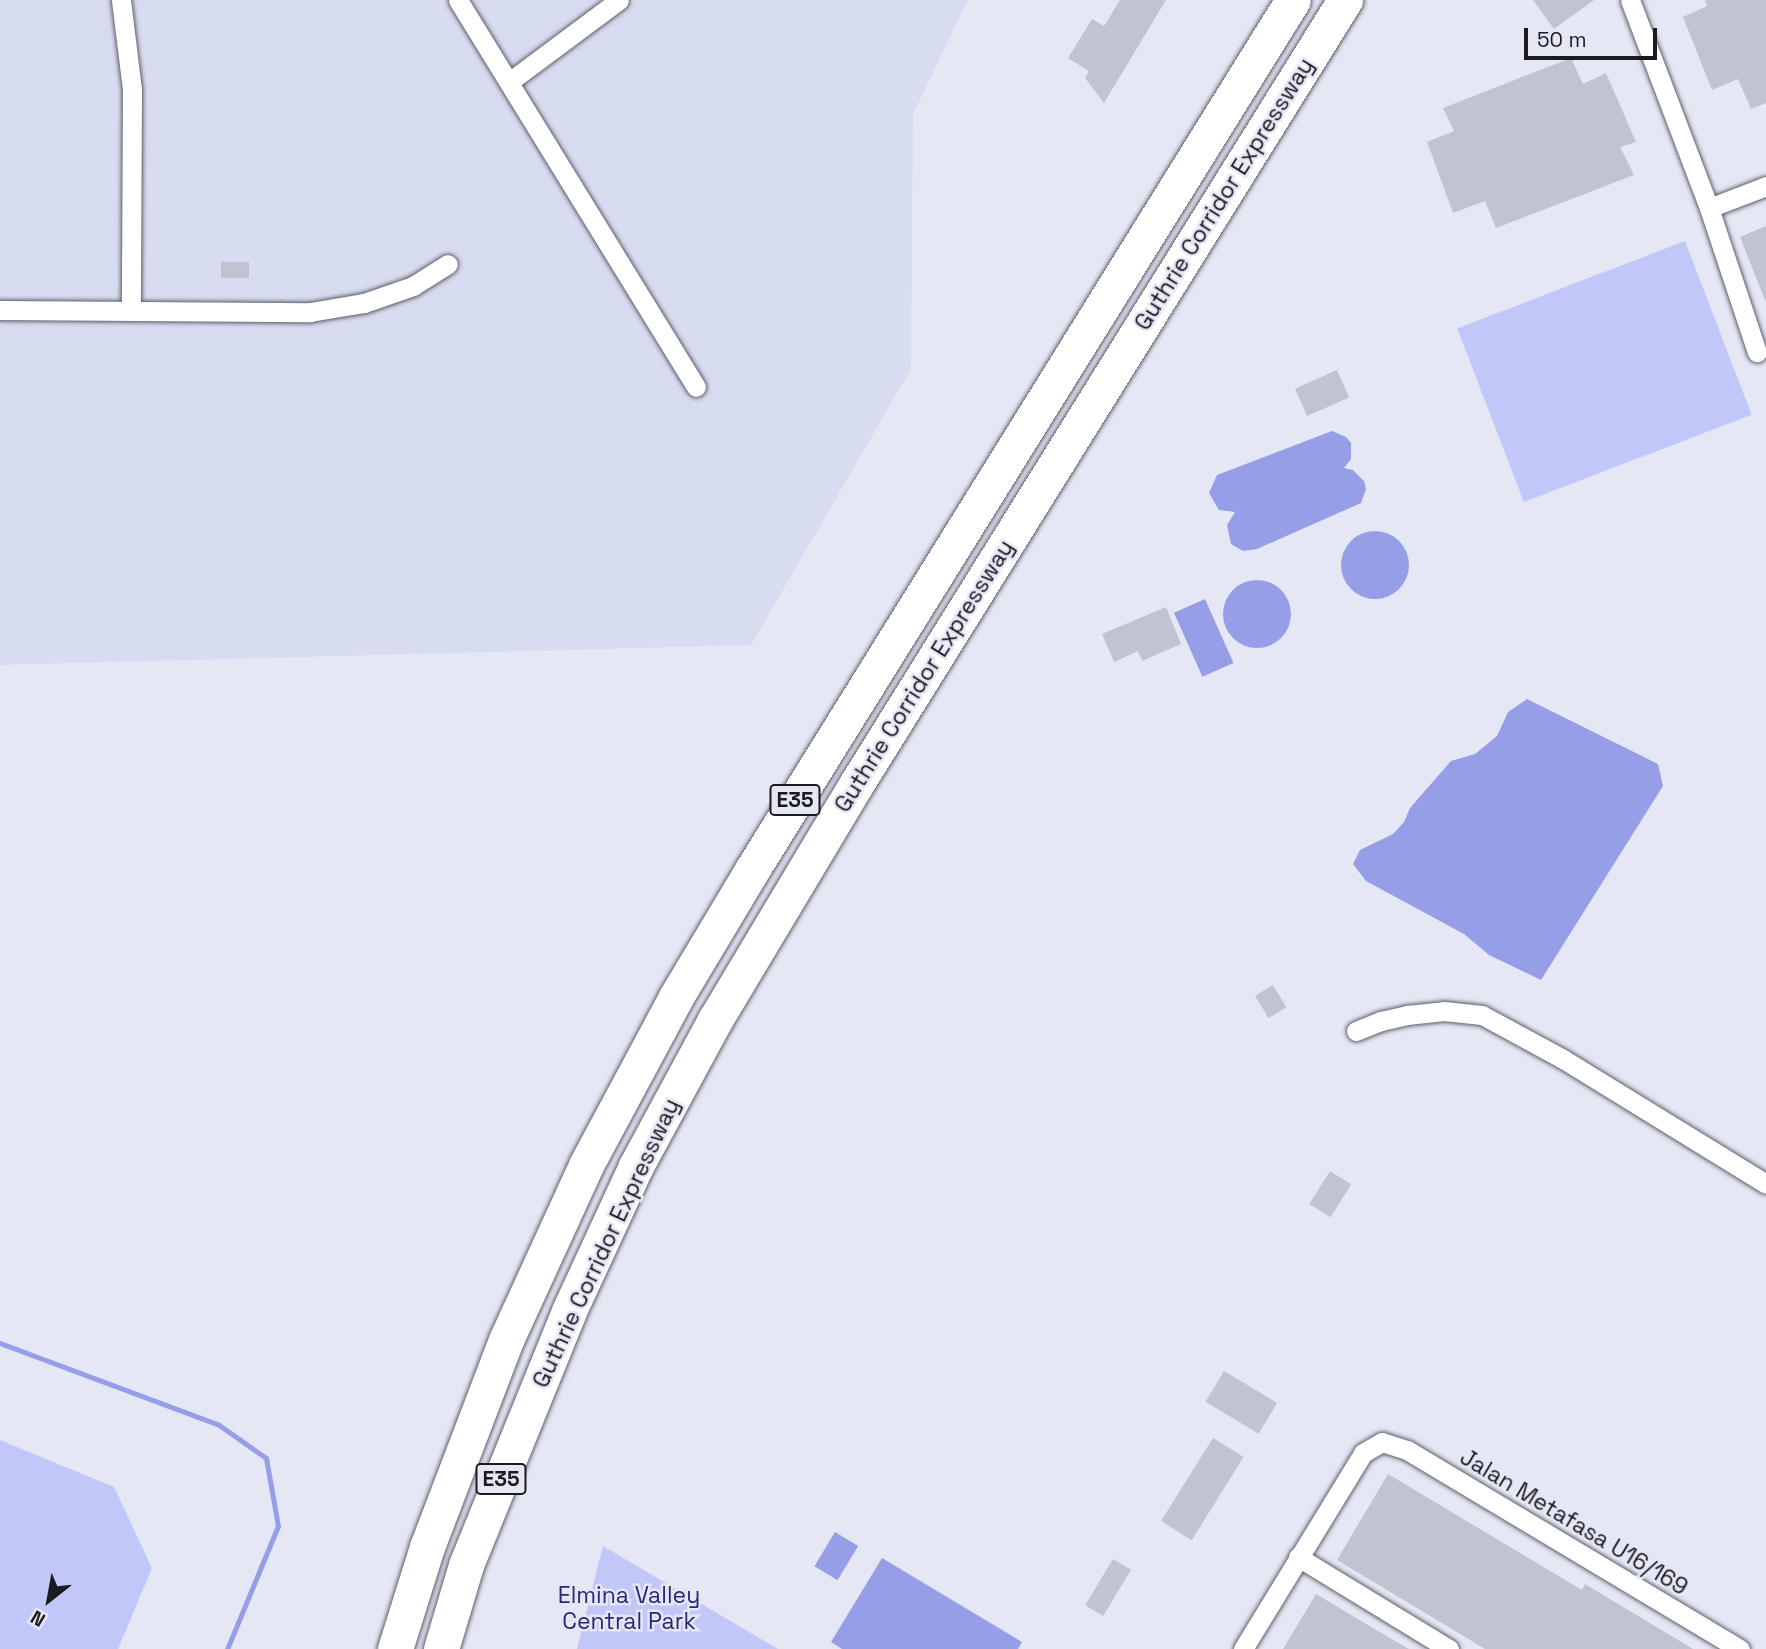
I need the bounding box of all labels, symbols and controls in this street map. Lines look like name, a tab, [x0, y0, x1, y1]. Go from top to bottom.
scale bar	[1528, 14, 1661, 58]
text: 50 m	[1537, 26, 1587, 53]
street label: Guthrie Corridor Expressway	[1129, 53, 1319, 335]
street label: Guthrie Corridor Expressway	[829, 535, 1019, 817]
road number: E35	[769, 782, 821, 818]
street label: Guthrie Corridor Expressway	[527, 1094, 685, 1392]
street label: Jalan Metafasa U16/169	[1455, 1443, 1693, 1601]
road number: E35	[475, 1462, 527, 1496]
north arrow	[14, 1565, 84, 1635]
park label: Elmina Valley Central Park	[558, 1581, 700, 1635]
text: N	[26, 1604, 50, 1632]

